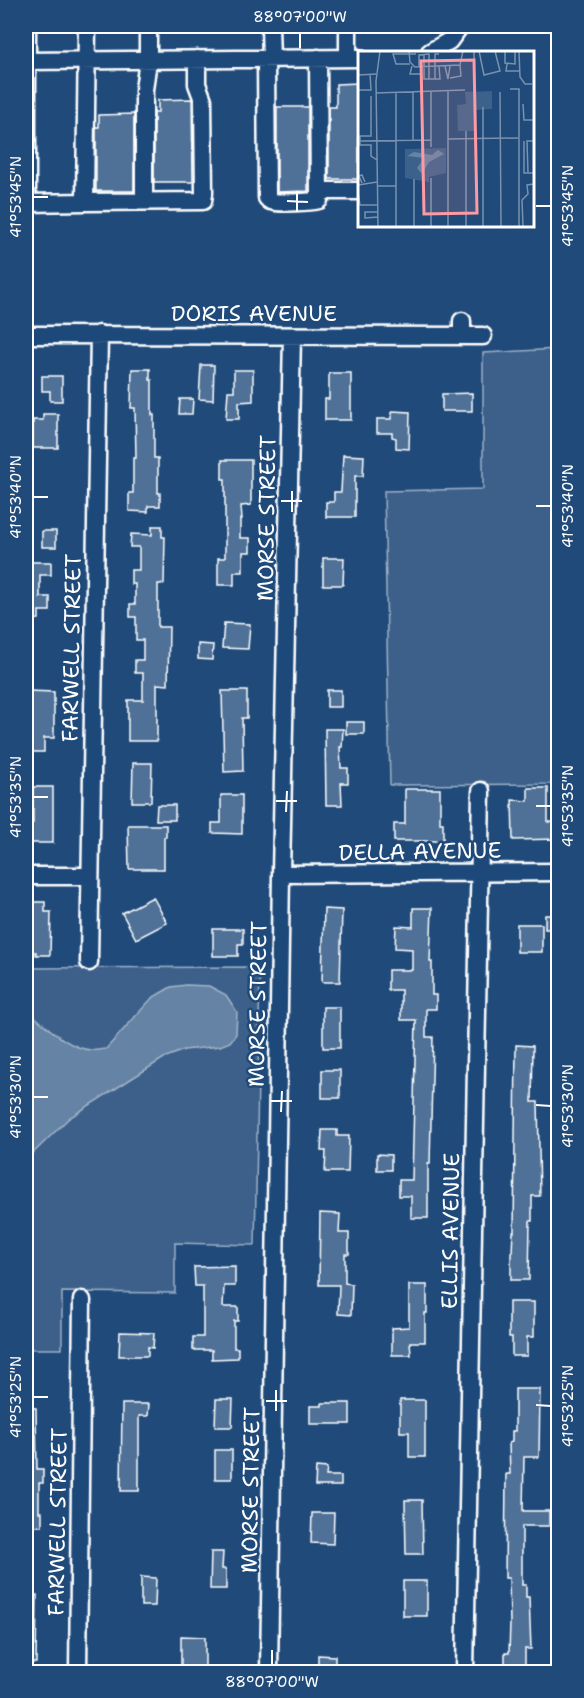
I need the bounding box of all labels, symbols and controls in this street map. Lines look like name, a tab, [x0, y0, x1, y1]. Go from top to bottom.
text: 88°07'00"W	[253, 7, 347, 27]
inset map	[358, 51, 533, 226]
text: 41°53'45"N	[6, 156, 26, 238]
text: 41°53'45"N	[558, 165, 578, 247]
street label: DORIS AVENUE	[171, 299, 337, 328]
street label: MORSE STREET	[251, 434, 282, 601]
text: 41°53'40"N	[6, 455, 26, 539]
text: 41°53'40"N	[558, 464, 578, 548]
street label: FARWELL STREET	[55, 553, 88, 742]
text: 41°53'35"N	[6, 756, 26, 838]
text: 41°53'35"N	[558, 765, 578, 847]
street label: DELLA AVENUE	[338, 836, 502, 867]
street label: MORSE STREET	[242, 920, 273, 1087]
text: 41°53'30"N	[6, 1055, 26, 1139]
text: 41°53'30"N	[558, 1064, 578, 1148]
street label: ELLIS AVENUE	[435, 1153, 466, 1309]
text: 41°53'25"N	[6, 1356, 26, 1438]
text: 41°53'25"N	[558, 1365, 578, 1447]
street label: MORSE STREET	[235, 1406, 266, 1573]
street label: FARWELL STREET	[41, 1427, 74, 1616]
text: 88°07'00"W	[225, 1672, 319, 1692]

